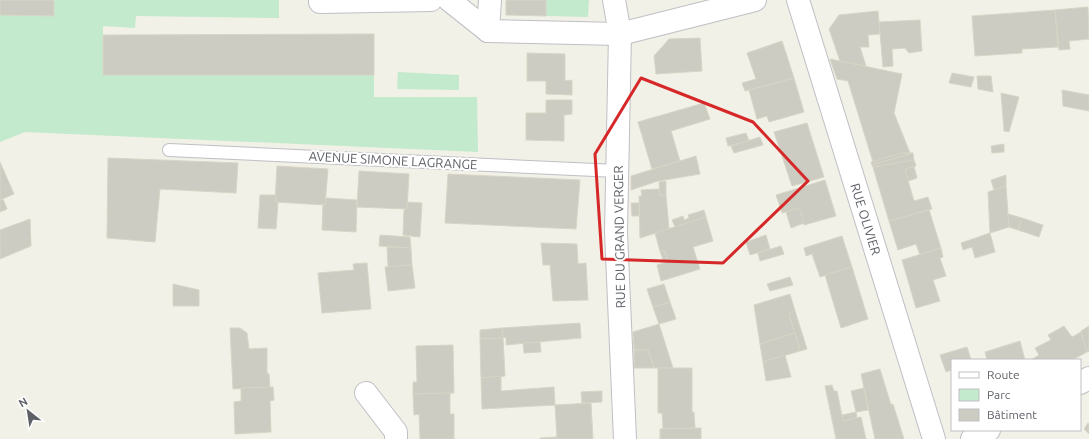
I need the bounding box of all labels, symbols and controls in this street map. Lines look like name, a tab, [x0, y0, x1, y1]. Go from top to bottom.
street label: AVENUE SIMONE LAGRANGE	[308, 149, 478, 171]
street label: RUE DU GRAND VERGER	[611, 165, 627, 309]
street label: RUE OLIVIER	[848, 181, 884, 257]
legend	[951, 359, 1081, 431]
text: Route	[987, 368, 1020, 381]
text: Parc	[987, 388, 1011, 401]
north arrow	[8, 391, 48, 431]
text: N	[16, 395, 30, 410]
text: Bâtiment	[987, 408, 1037, 421]

